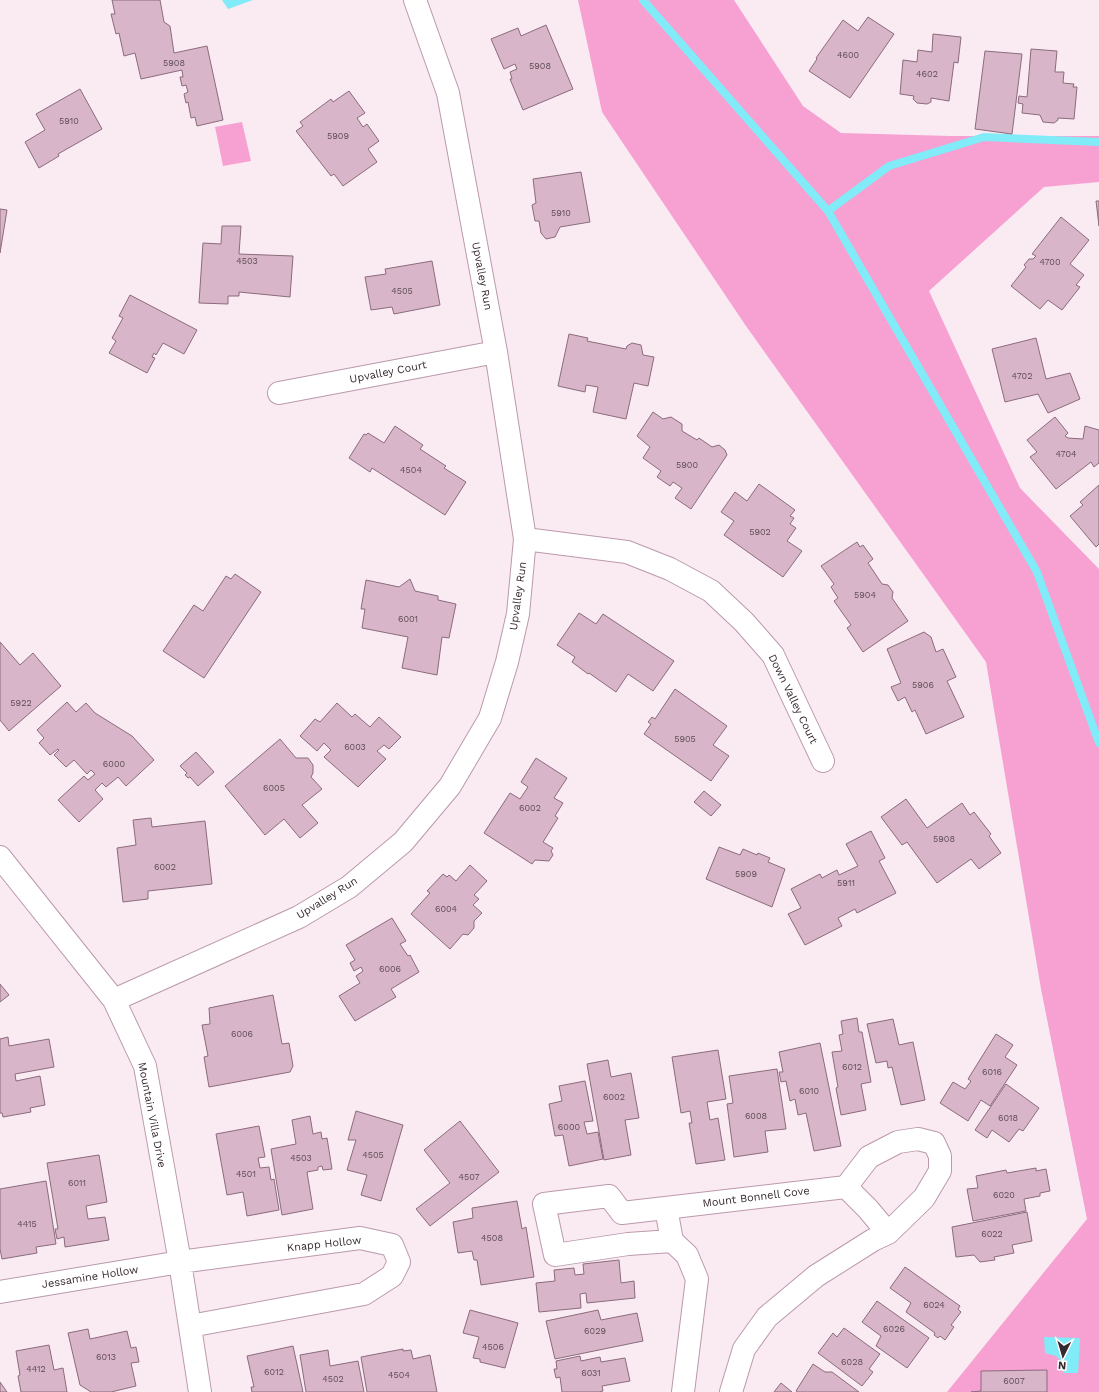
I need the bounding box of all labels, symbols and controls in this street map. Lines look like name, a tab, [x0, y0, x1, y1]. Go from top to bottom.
house number: 4600	[837, 50, 859, 60]
house number: 5908	[163, 58, 185, 68]
house number: 5908	[529, 61, 551, 71]
house number: 4602	[916, 69, 938, 79]
house number: 5910	[59, 116, 79, 126]
house number: 5909	[327, 131, 349, 141]
house number: 5910	[551, 208, 571, 218]
street label: Upvalley Run	[469, 241, 495, 311]
house number: 4503	[236, 256, 258, 266]
house number: 4700	[1039, 257, 1061, 267]
house number: 4505	[391, 286, 413, 296]
street label: Upvalley Court	[348, 358, 428, 386]
house number: 4702	[1012, 371, 1032, 381]
house number: 4704	[1055, 449, 1077, 459]
house number: 5900	[676, 460, 698, 470]
house number: 4504	[400, 465, 422, 475]
house number: 5902	[749, 527, 771, 537]
street label: Upvalley Run	[507, 561, 529, 631]
house number: 5904	[854, 590, 876, 600]
house number: 6001	[398, 614, 418, 624]
street label: Down Valley Court	[766, 652, 821, 746]
house number: 5906	[912, 680, 934, 690]
house number: 5922	[10, 698, 32, 708]
house number: 5905	[674, 734, 696, 744]
house number: 6003	[344, 742, 366, 752]
house number: 6000	[103, 759, 126, 769]
house number: 6005	[263, 783, 285, 793]
house number: 6002	[519, 803, 541, 813]
house number: 5908	[933, 834, 955, 844]
house number: 6002	[154, 862, 176, 872]
house number: 5909	[735, 869, 757, 879]
street label: Upvalley Run	[294, 874, 360, 922]
house number: 5911	[837, 878, 855, 888]
house number: 6004	[435, 904, 458, 914]
house number: 6006	[379, 964, 401, 974]
house number: 6006	[231, 1029, 253, 1039]
street label: Mountain Villa Drive	[135, 1061, 169, 1169]
house number: 6012	[842, 1062, 862, 1072]
house number: 6016	[982, 1067, 1002, 1077]
house number: 6010	[799, 1086, 819, 1096]
house number: 6002	[603, 1092, 625, 1102]
house number: 6008	[745, 1111, 767, 1121]
house number: 6018	[998, 1113, 1018, 1123]
house number: 6000	[558, 1122, 581, 1132]
house number: 4505	[362, 1150, 384, 1160]
house number: 4503	[290, 1153, 312, 1163]
house number: 4501	[236, 1169, 256, 1179]
house number: 4507	[458, 1172, 480, 1182]
house number: 6011	[68, 1178, 86, 1188]
street label: Mount Bonnell Cove	[702, 1184, 810, 1210]
house number: 6020	[993, 1190, 1015, 1200]
house number: 4415	[17, 1219, 37, 1229]
house number: 6022	[981, 1229, 1003, 1239]
house number: 4508	[481, 1233, 503, 1243]
street label: Knapp Hollow	[286, 1234, 362, 1254]
street label: Jessamine Hollow	[41, 1263, 139, 1291]
house number: 6024	[923, 1300, 945, 1310]
house number: 6026	[883, 1324, 905, 1334]
house number: 6029	[584, 1326, 606, 1336]
north arrow	[1043, 1336, 1083, 1376]
house number: 4506	[482, 1342, 504, 1352]
house number: 6013	[96, 1352, 116, 1362]
house number: 6028	[841, 1357, 863, 1367]
text: N	[1058, 1359, 1067, 1372]
house number: 4412	[26, 1364, 46, 1374]
house number: 6012	[264, 1367, 284, 1377]
house number: 6031	[581, 1368, 601, 1378]
house number: 4504	[388, 1370, 410, 1380]
house number: 4502	[322, 1374, 344, 1384]
house number: 6007	[1003, 1376, 1025, 1386]

